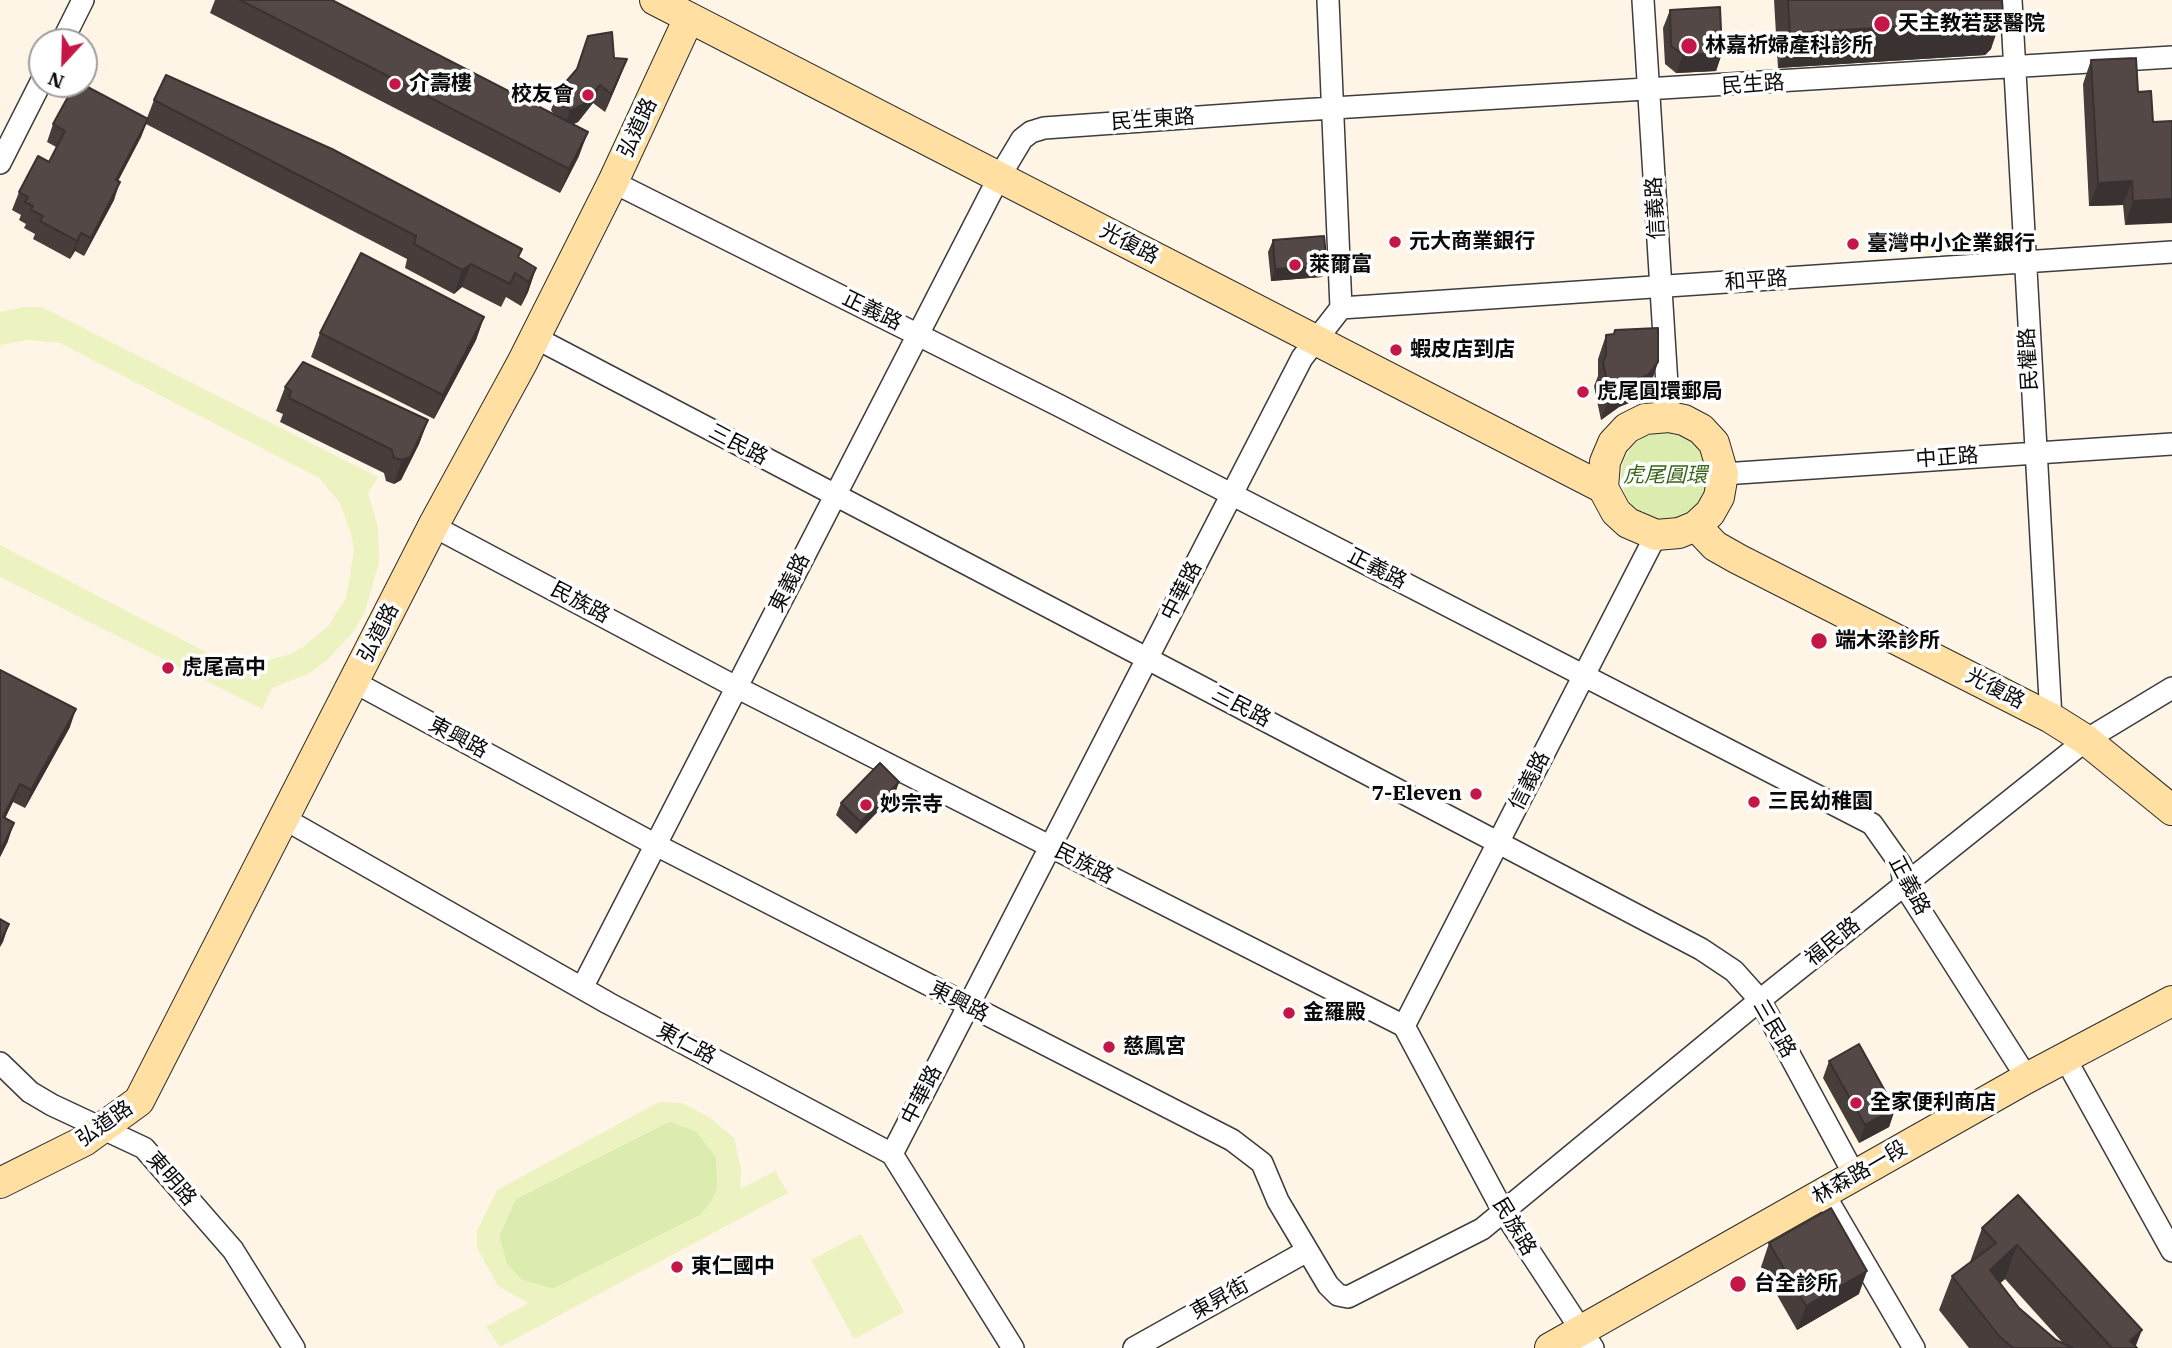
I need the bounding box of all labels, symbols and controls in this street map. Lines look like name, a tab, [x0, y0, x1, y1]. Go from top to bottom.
place label: 天主教若瑟醫院	[1898, 11, 2045, 37]
marker: 天主教若瑟醫院	[1872, 14, 1892, 34]
north arrow	[28, 28, 98, 98]
place label: 林嘉祈婦產科診所	[1705, 33, 1873, 59]
marker: 林嘉祈婦產科診所	[1679, 36, 1699, 56]
text: N	[44, 67, 67, 95]
street label: 民生路	[1721, 70, 1785, 100]
place label: 介壽樓	[409, 71, 472, 97]
marker: 介壽樓	[387, 76, 403, 92]
place label: 校友會	[511, 82, 574, 108]
marker: 校友會	[580, 87, 596, 103]
street label: 弘道路	[613, 94, 663, 162]
street label: 民生東路	[1110, 105, 1196, 135]
street label: 信義路	[1642, 176, 1670, 240]
street label: 光復路	[1095, 218, 1163, 270]
place label: 元大商業銀行	[1409, 229, 1535, 255]
place label: 臺灣中小企業銀行	[1867, 231, 2035, 257]
marker: 元大商業銀行	[1387, 234, 1403, 250]
marker: 臺灣中小企業銀行	[1845, 236, 1861, 252]
place label: 萊爾富	[1309, 252, 1372, 278]
marker: 萊爾富	[1287, 257, 1303, 273]
street label: 和平路	[1724, 266, 1788, 296]
street label: 正義路	[838, 286, 906, 336]
street label: 民權路	[2015, 327, 2043, 391]
place label: 蝦皮店到店	[1410, 337, 1515, 363]
marker: 蝦皮店到店	[1388, 342, 1404, 358]
place label: 虎尾圓環郵局	[1597, 379, 1723, 405]
marker: 虎尾圓環郵局	[1575, 384, 1591, 400]
street label: 三民路	[704, 419, 772, 471]
street label: 中正路	[1915, 443, 1979, 473]
park label: 虎尾圓環	[1623, 463, 1707, 489]
street label: 正義路	[1343, 543, 1411, 595]
street label: 東義路	[764, 549, 816, 617]
street label: 中華路	[1156, 557, 1208, 625]
street label: 民族路	[546, 577, 614, 629]
street label: 弘道路	[353, 599, 405, 667]
place label: 端木梁診所	[1835, 628, 1940, 654]
marker: 端木梁診所	[1809, 631, 1829, 651]
place label: 虎尾高中	[182, 655, 266, 681]
marker: 虎尾高中	[160, 660, 176, 676]
street label: 光復路	[1961, 663, 2029, 715]
street label: 三民路	[1207, 681, 1275, 733]
street label: 東興路	[424, 712, 492, 764]
street label: 信義路	[1504, 747, 1556, 815]
place label: 7-Eleven	[1371, 781, 1462, 807]
marker: 7-Eleven	[1468, 786, 1484, 802]
place label: 三民幼稚園	[1768, 789, 1873, 815]
place label: 妙宗寺	[880, 792, 943, 818]
marker: 三民幼稚園	[1746, 794, 1762, 810]
marker: 妙宗寺	[858, 797, 874, 813]
street label: 民族路	[1050, 838, 1118, 890]
street label: 正義路	[1883, 852, 1935, 920]
street label: 福民路	[1801, 912, 1865, 972]
street label: 東興路	[925, 976, 993, 1028]
street label: 三民路	[1747, 995, 1801, 1063]
place label: 金羅殿	[1303, 1000, 1366, 1026]
marker: 金羅殿	[1281, 1005, 1297, 1021]
street label: 東仁路	[652, 1018, 720, 1070]
place label: 慈鳳宮	[1123, 1034, 1186, 1060]
marker: 慈鳳宮	[1101, 1039, 1117, 1055]
street label: 中華路	[896, 1061, 948, 1129]
place label: 全家便利商店	[1870, 1090, 1996, 1116]
marker: 全家便利商店	[1848, 1095, 1864, 1111]
street label: 弘道路	[72, 1096, 138, 1152]
street label: 林森路一段	[1808, 1136, 1912, 1210]
street label: 東明路	[141, 1147, 201, 1211]
street label: 民族路	[1487, 1194, 1541, 1260]
place label: 東仁國中	[691, 1254, 775, 1280]
marker: 東仁國中	[669, 1259, 685, 1275]
place label: 台全診所	[1754, 1271, 1838, 1297]
street label: 東昇街	[1186, 1273, 1254, 1325]
marker: 台全診所	[1728, 1274, 1748, 1294]

